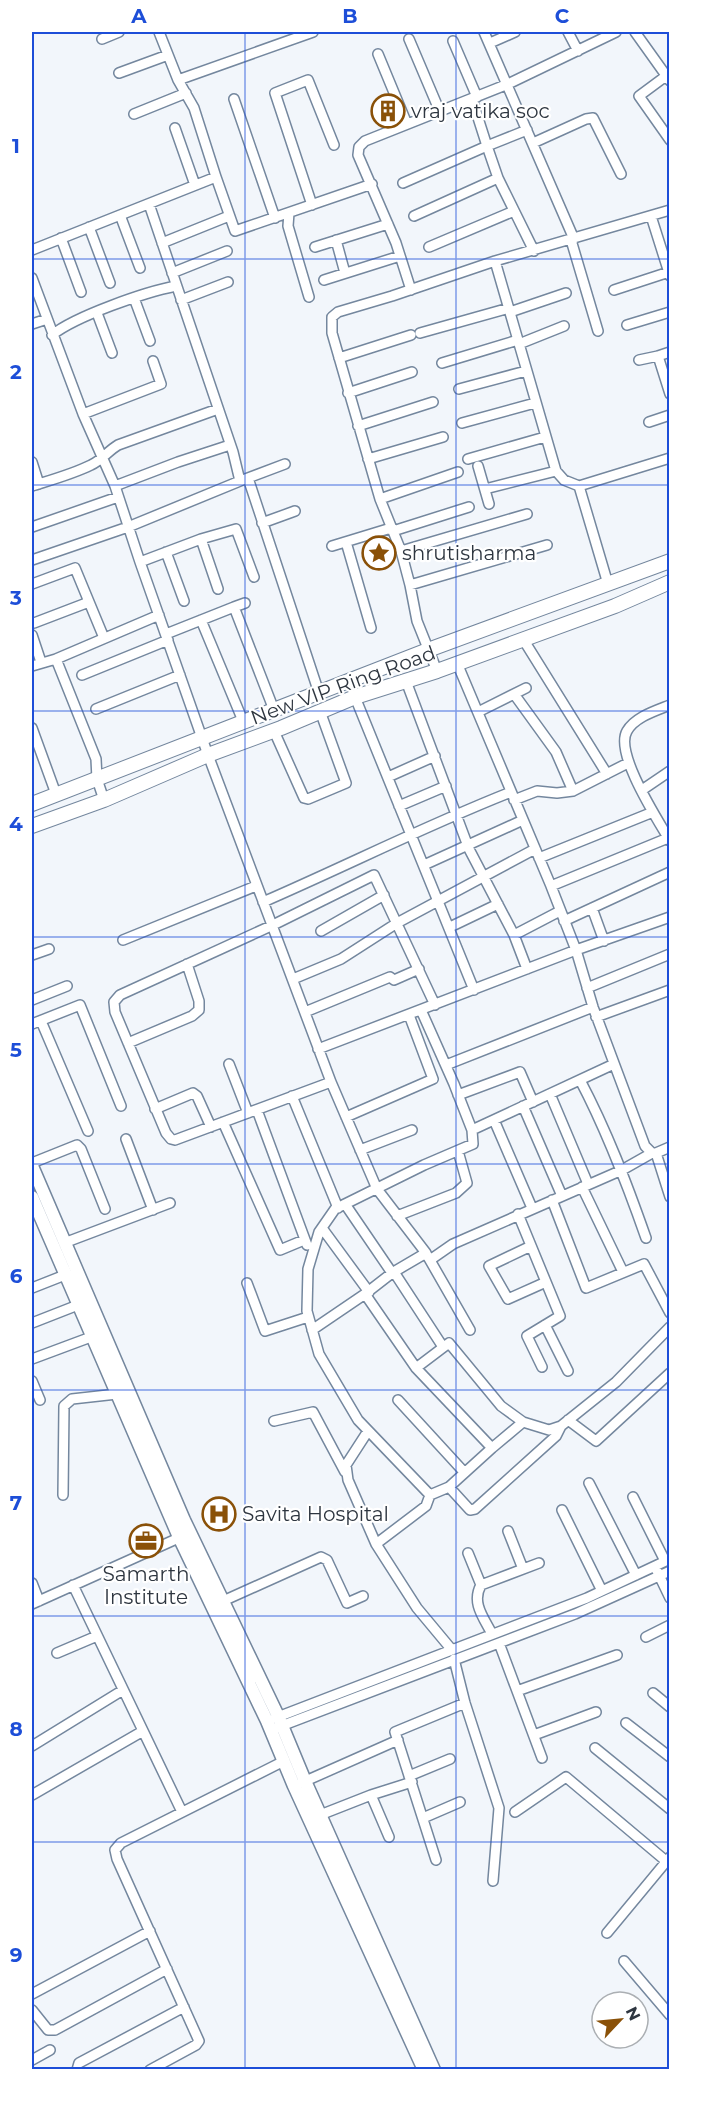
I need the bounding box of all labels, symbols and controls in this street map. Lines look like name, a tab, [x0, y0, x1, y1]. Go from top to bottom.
text: A	[130, 4, 147, 28]
text: B	[342, 4, 358, 28]
text: C	[555, 4, 570, 28]
building icon: vraj vatika soc	[370, 93, 406, 129]
place label: vraj vatika soc	[411, 99, 550, 123]
text: 1	[12, 134, 20, 158]
text: 2	[10, 360, 22, 384]
place icon: shrutisharma	[361, 535, 397, 571]
place label: shrutisharma	[402, 541, 536, 565]
text: 3	[9, 586, 22, 610]
street label: New VIP Ring Road	[247, 640, 439, 730]
text: 4	[9, 812, 23, 836]
text: 5	[10, 1038, 22, 1062]
text: 6	[10, 1264, 23, 1288]
text: 7	[10, 1491, 22, 1515]
hospital icon: Savita Hospital	[201, 1496, 237, 1532]
place label: Savita Hospital	[242, 1502, 389, 1526]
office icon: Samarth Institute	[128, 1523, 164, 1559]
place label: Samarth Institute	[102, 1562, 190, 1609]
text: 8	[9, 1717, 23, 1741]
text: 9	[10, 1943, 22, 1967]
north arrow	[590, 1990, 650, 2050]
text: N	[622, 2004, 644, 2024]

